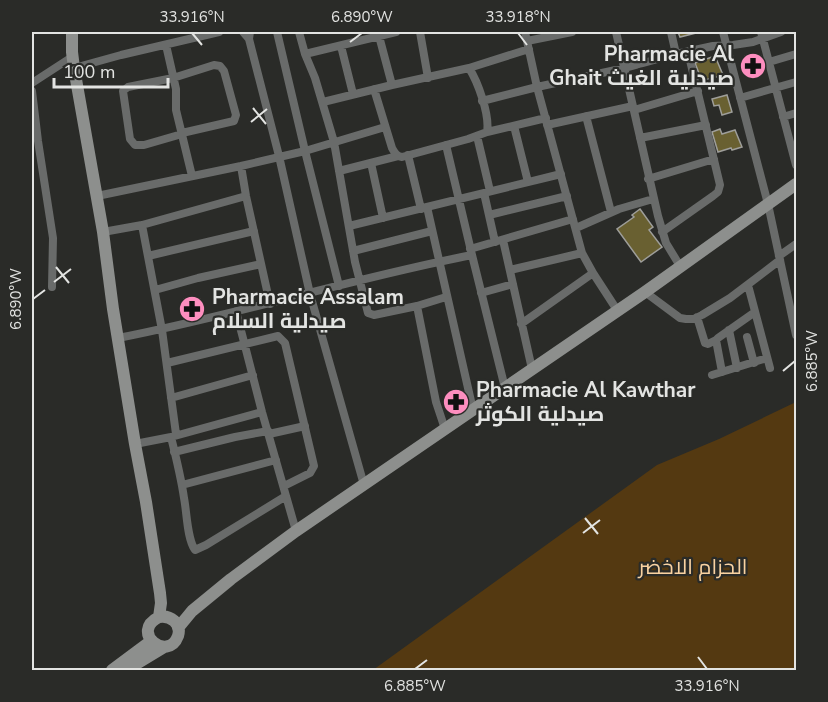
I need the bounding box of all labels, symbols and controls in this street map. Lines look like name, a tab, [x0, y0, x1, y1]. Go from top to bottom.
text: 33.916°N	[159, 7, 225, 27]
text: 6.890°W	[331, 7, 393, 27]
text: 33.918°N	[485, 7, 551, 27]
place label: Pharmacie Al Ghait صيدلية الغيث	[549, 40, 734, 92]
scale bar	[54, 51, 168, 89]
pharmacy icon: Pharmacie Al Ghait صيدلية الغيث	[738, 51, 768, 81]
text: 100 m	[63, 60, 115, 84]
text: 6.890°W	[6, 268, 26, 330]
place label: Pharmacie Assalam صيدلية السلام	[212, 283, 404, 335]
pharmacy icon: Pharmacie Assalam صيدلية السلام	[177, 294, 207, 324]
text: 6.885°W	[802, 330, 822, 392]
place label: Pharmacie Al Kawthar صيدلية الكوثر	[475, 376, 696, 428]
pharmacy icon: Pharmacie Al Kawthar صيدلية الكوثر	[441, 387, 471, 417]
park label: الحزام الاخضر	[638, 553, 747, 581]
text: 6.885°W	[384, 676, 446, 696]
text: 33.916°N	[674, 676, 740, 696]

